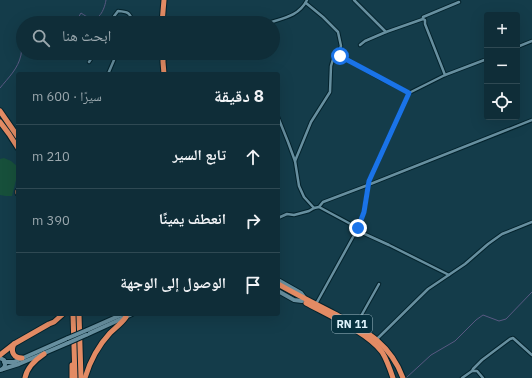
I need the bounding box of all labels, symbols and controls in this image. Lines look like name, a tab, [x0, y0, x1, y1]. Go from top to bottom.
map controls	[484, 12, 520, 120]
button: +	[484, 12, 520, 48]
search box	[16, 16, 280, 60]
text: ابحث هنا	[62, 26, 111, 45]
icon: search	[30, 27, 52, 49]
route start	[331, 47, 349, 65]
button: −	[484, 48, 520, 84]
button: locate	[484, 84, 520, 120]
text: 8 دقيقة	[214, 85, 264, 107]
text: سيرًا · 600 m	[32, 88, 102, 105]
text: تابع السير	[172, 145, 226, 164]
icon: ahead	[242, 146, 264, 168]
text: 210 m	[32, 148, 70, 165]
text: انعطف يمينًا	[159, 209, 226, 228]
icon: right	[242, 210, 264, 232]
text: 390 m	[32, 212, 70, 229]
route end	[349, 219, 367, 237]
text: الوصول إلى الوجهة	[120, 273, 226, 292]
icon: arrive	[242, 274, 264, 296]
road number: RN 11	[332, 315, 372, 333]

